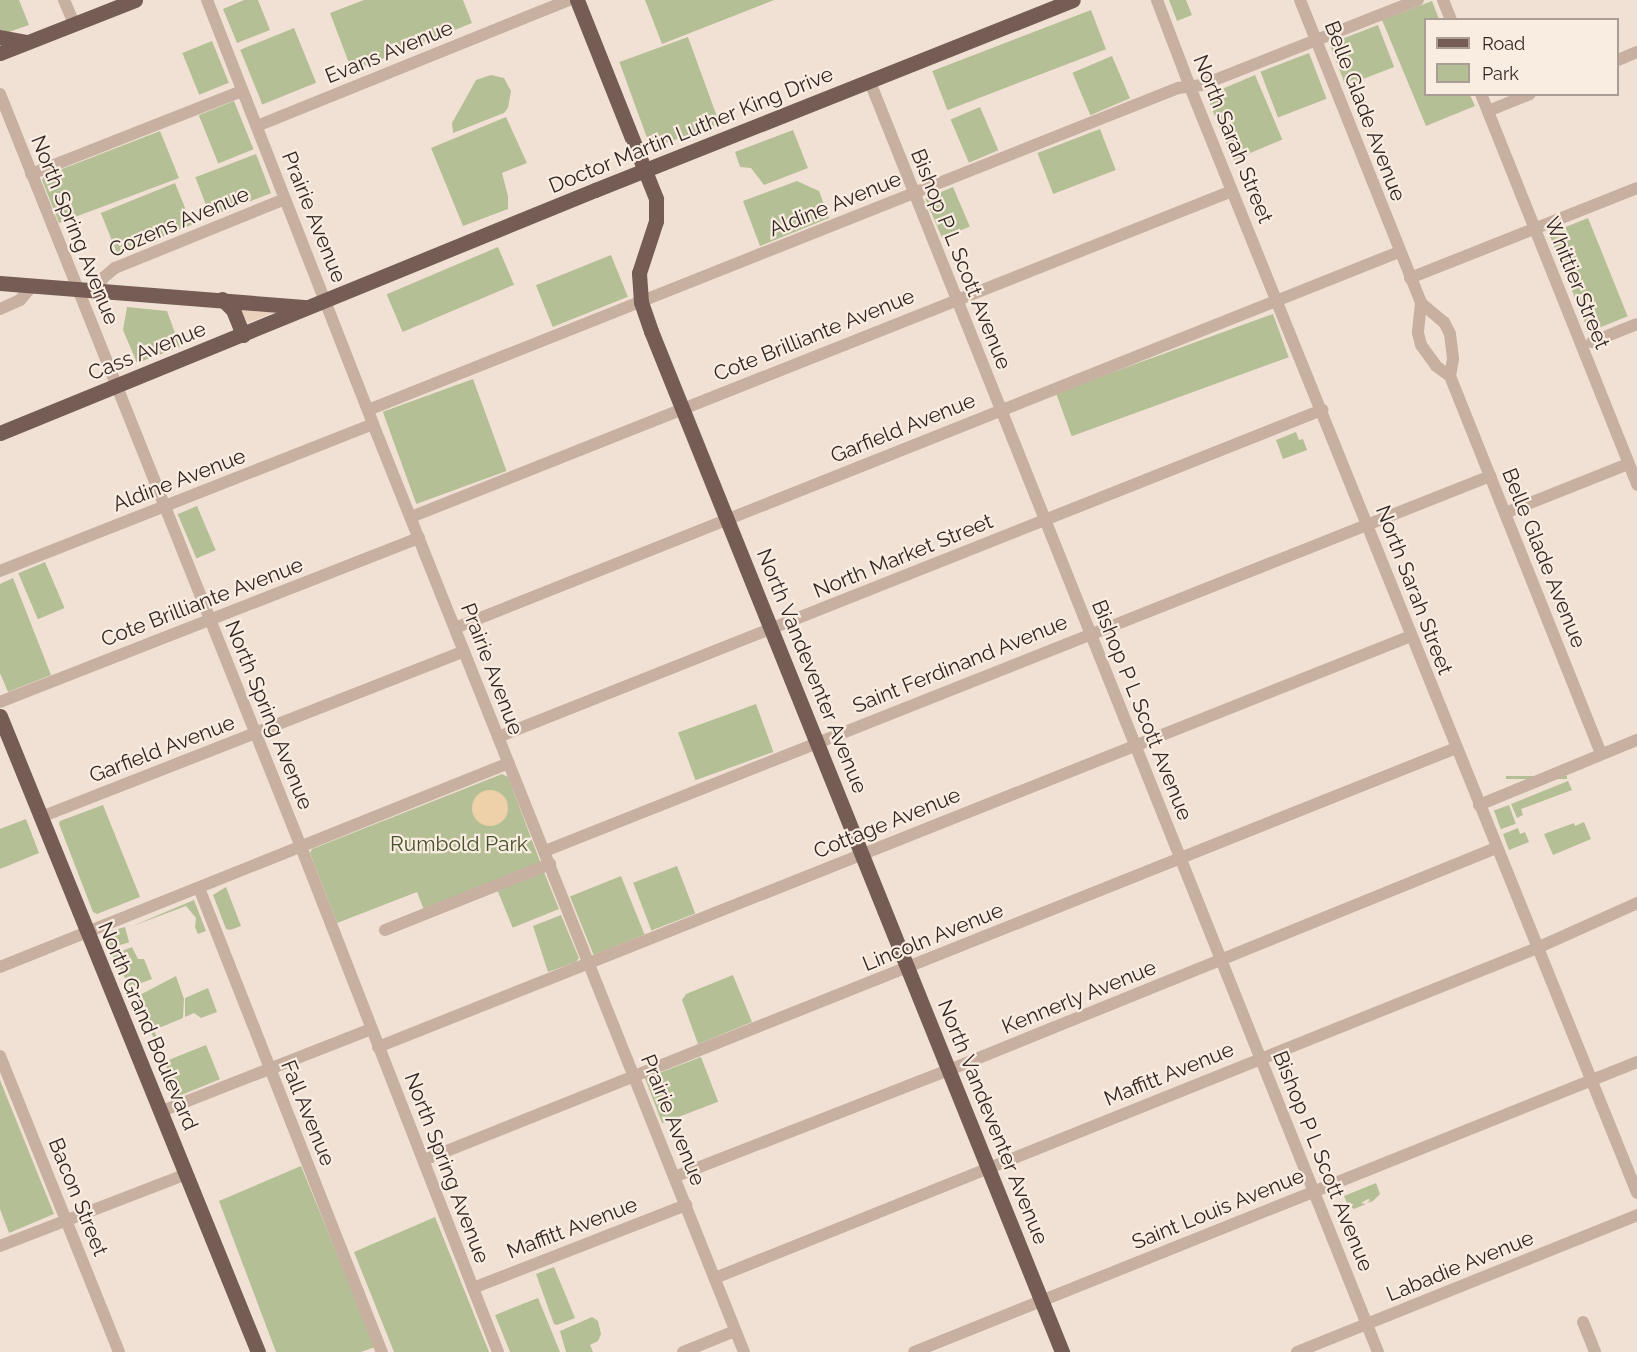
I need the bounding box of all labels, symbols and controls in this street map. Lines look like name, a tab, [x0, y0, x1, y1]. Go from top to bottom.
street label: Evans Avenue	[321, 15, 457, 89]
street label: Belle Glade Avenue	[1319, 17, 1411, 205]
legend	[1424, 18, 1619, 96]
text: Road	[1482, 33, 1525, 54]
street label: North Sarah Street	[1188, 51, 1278, 227]
street label: Doctor Martin Luther King Drive	[545, 61, 837, 199]
text: Park	[1482, 63, 1519, 84]
street label: North Spring Avenue	[25, 131, 125, 329]
street label: Bishop P L Scott Avenue	[905, 144, 1017, 374]
street label: Prairie Avenue	[276, 148, 352, 286]
street label: Aldine Avenue	[765, 166, 905, 242]
street label: Cozens Avenue	[105, 181, 253, 263]
street label: Whittier Street	[1539, 213, 1615, 353]
street label: Cote Brilliante Avenue	[710, 283, 918, 387]
street label: Cass Avenue	[84, 316, 210, 386]
street label: Garfield Avenue	[827, 387, 979, 469]
street label: Aldine Avenue	[109, 443, 249, 517]
street label: Belle Glade Avenue	[1496, 464, 1592, 652]
street label: North Sarah Street	[1370, 502, 1458, 678]
street label: North Market Street	[810, 509, 996, 603]
street label: North Vandeventer Avenue	[751, 544, 873, 798]
street label: Cote Brilliante Avenue	[97, 552, 307, 652]
street label: Bishop P L Scott Avenue	[1086, 595, 1198, 825]
street label: Prairie Avenue	[455, 599, 529, 739]
street label: Saint Ferdinand Avenue	[849, 609, 1071, 719]
street label: North Spring Avenue	[219, 616, 319, 814]
street label: Garfield Avenue	[85, 710, 239, 788]
street label: Cottage Avenue	[810, 782, 964, 864]
park label: Rumbold Park	[390, 831, 528, 857]
street label: Lincoln Avenue	[859, 897, 1007, 977]
street label: North Grand Boulevard	[93, 918, 203, 1134]
street label: Kennerly Avenue	[998, 954, 1160, 1040]
street label: North Vandeventer Avenue	[932, 995, 1054, 1249]
street label: Maffitt Avenue	[1100, 1036, 1238, 1112]
street label: Bishop P L Scott Avenue	[1267, 1046, 1379, 1276]
street label: Prairie Avenue	[635, 1051, 711, 1189]
street label: Fall Avenue	[275, 1056, 341, 1170]
street label: North Spring Avenue	[399, 1069, 495, 1267]
street label: Bacon Street	[43, 1134, 113, 1260]
street label: Saint Louis Avenue	[1128, 1163, 1308, 1255]
street label: Maffitt Avenue	[503, 1191, 641, 1265]
street label: Labadie Avenue	[1382, 1225, 1538, 1307]

